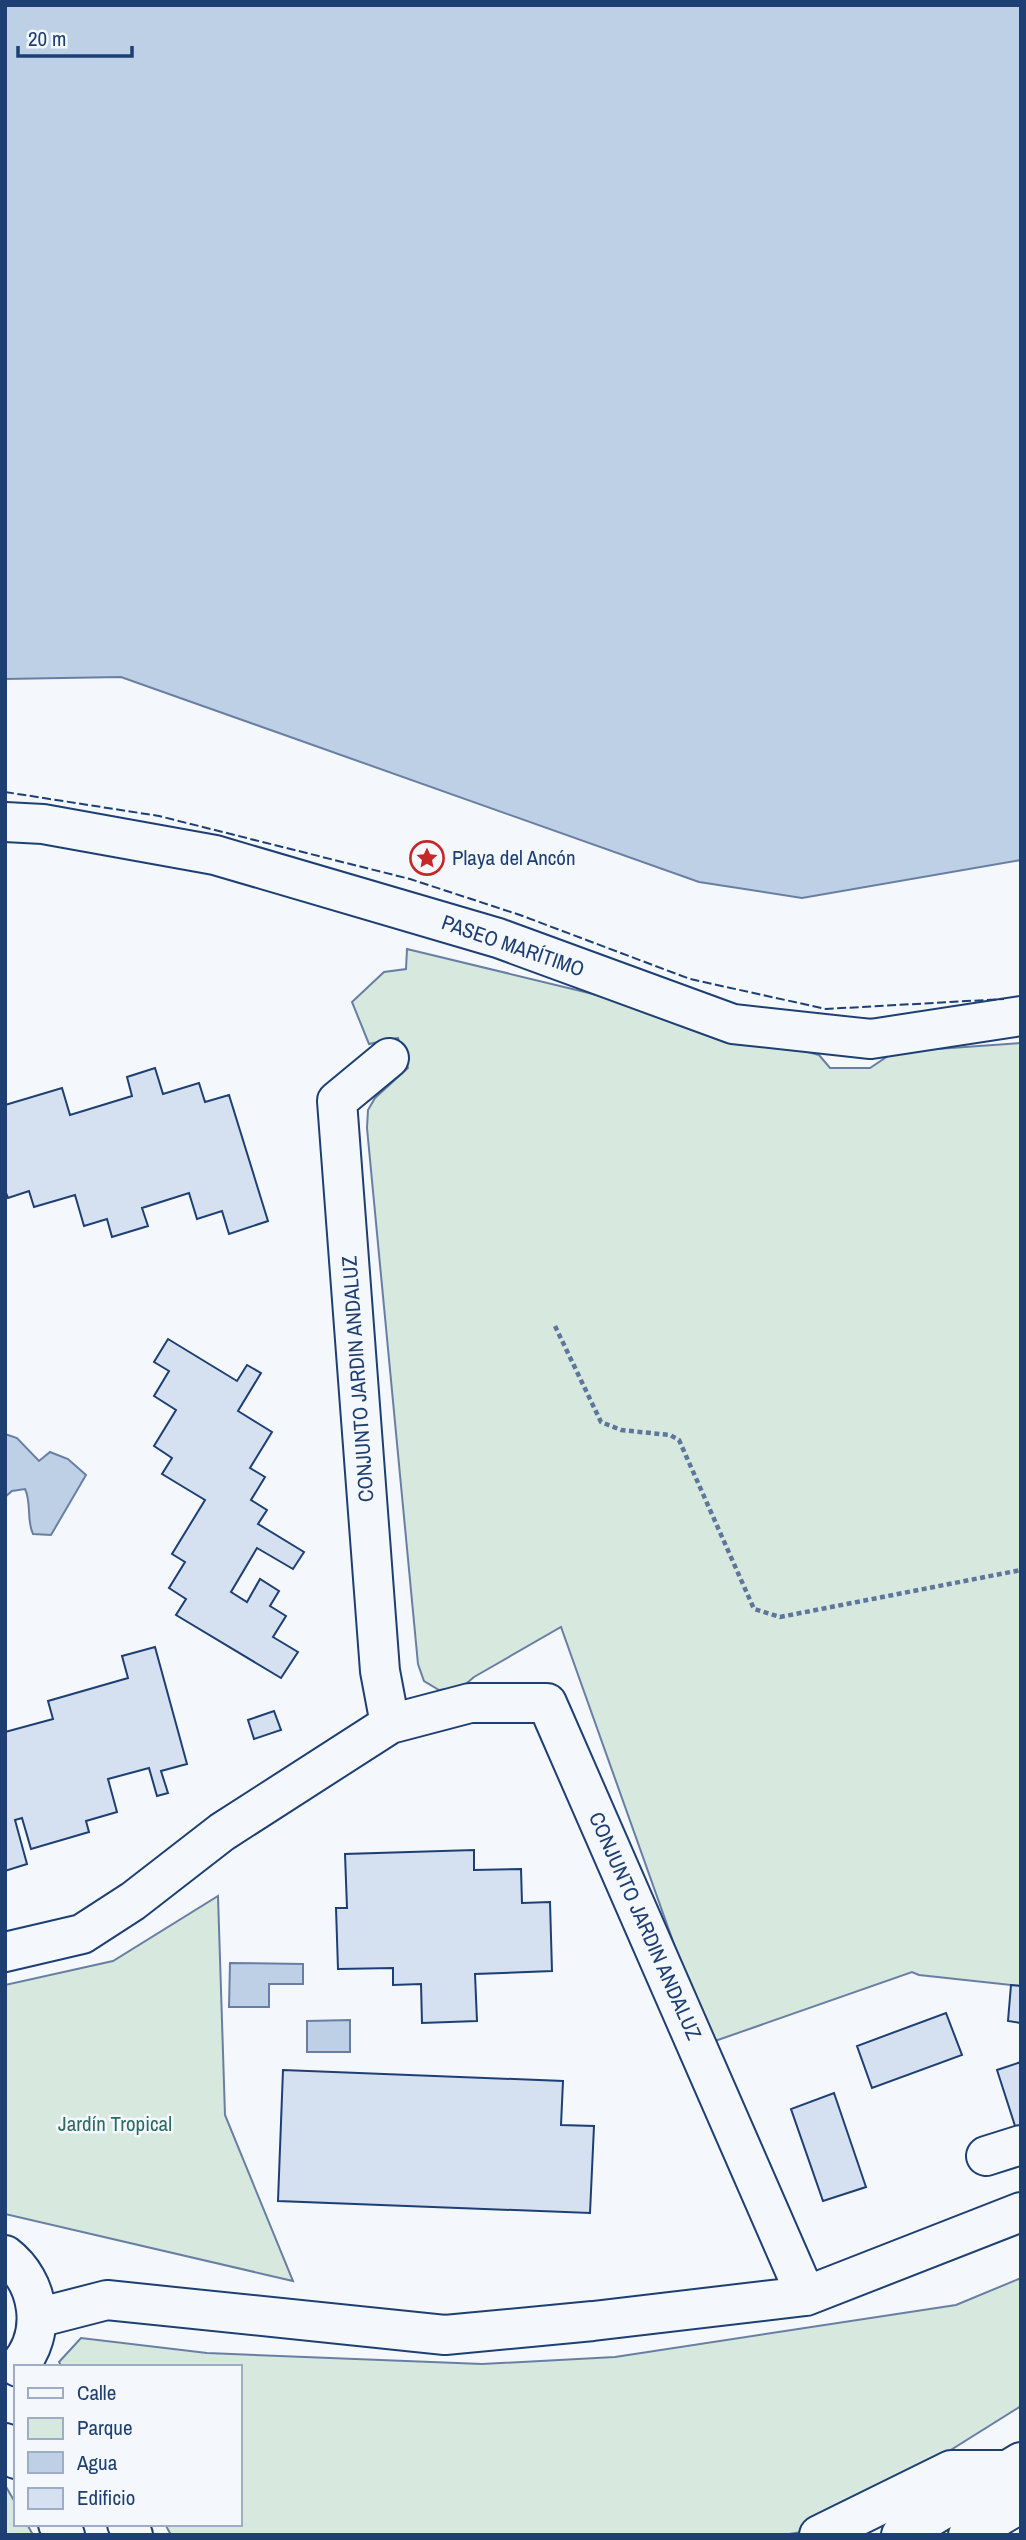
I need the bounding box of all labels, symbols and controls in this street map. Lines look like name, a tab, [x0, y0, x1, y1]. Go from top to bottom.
scale bar	[18, 14, 131, 58]
text: 20 m	[28, 24, 66, 53]
place icon: Playa del Ancón	[408, 839, 446, 877]
place label: Playa del Ancón	[452, 843, 576, 872]
street label: PASEO MARÍTIMO	[438, 908, 588, 983]
street label: CONJUNTO JARDIN ANDALUZ	[334, 1255, 381, 1503]
street label: CONJUNTO JARDIN ANDALUZ	[582, 1807, 709, 2045]
park label: Jardín Tropical	[58, 2109, 172, 2138]
legend	[14, 2365, 242, 2526]
text: Calle	[77, 2378, 116, 2407]
text: Parque	[77, 2413, 133, 2442]
text: Agua	[76, 2448, 118, 2477]
text: Edificio	[77, 2483, 135, 2512]

